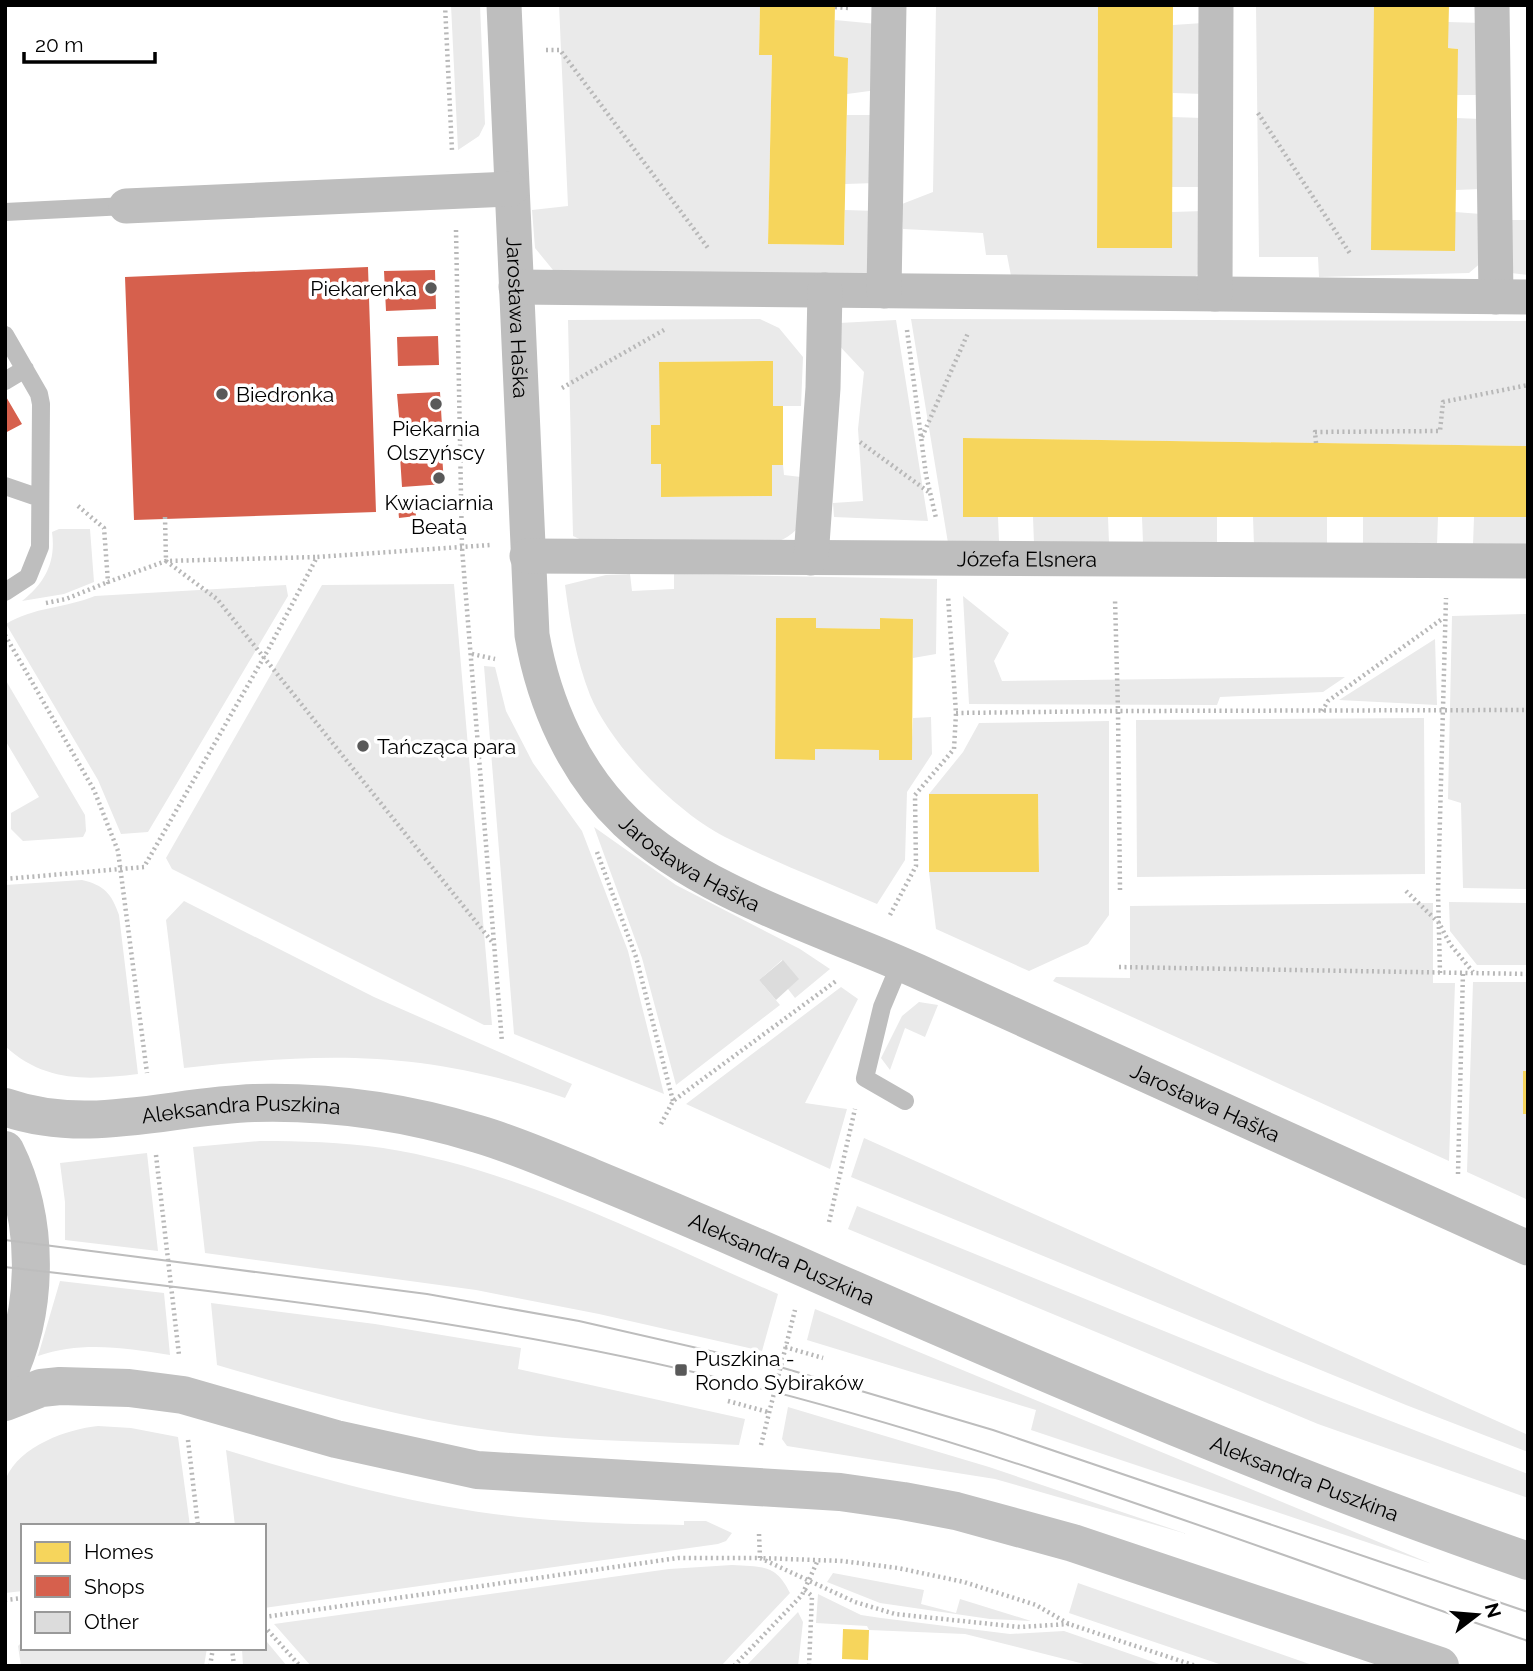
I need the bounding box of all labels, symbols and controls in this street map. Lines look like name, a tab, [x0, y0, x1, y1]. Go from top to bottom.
scale bar	[24, 21, 156, 65]
text: 20 m	[35, 32, 83, 57]
street label: Jarosława Haška	[502, 236, 534, 399]
place label: Piekarenka	[310, 276, 417, 301]
marker: Piekarenka	[423, 280, 439, 296]
place label: Biedronka	[236, 382, 334, 407]
marker: Biedronka	[214, 386, 230, 402]
marker: Piekarnia Olszyńscy	[428, 396, 444, 412]
place label: Piekarnia Olszyńscy	[387, 416, 485, 465]
marker: Kwiaciarnia Beata	[431, 470, 447, 486]
place label: Kwiaciarnia Beata	[384, 490, 494, 539]
street label: Józefa Elsnera	[957, 546, 1097, 571]
place label: Tańcząca para	[377, 734, 516, 759]
marker: Tańcząca para	[355, 738, 371, 754]
street label: Jarosława Haška	[614, 810, 764, 916]
street label: Jarosława Haška	[1127, 1057, 1284, 1147]
street label: Aleksandra Puszkina	[140, 1090, 342, 1128]
street label: Aleksandra Puszkina	[685, 1207, 879, 1310]
place label: Puszkina - Rondo Sybiraków	[695, 1346, 864, 1395]
marker: Puszkina - Rondo Sybiraków	[673, 1362, 689, 1378]
street label: Aleksandra Puszkina	[1207, 1430, 1402, 1526]
legend	[21, 1524, 266, 1650]
text: Homes	[84, 1539, 154, 1564]
text: Shops	[84, 1574, 145, 1599]
north arrow	[1442, 1580, 1512, 1650]
text: N	[1481, 1600, 1506, 1620]
text: Other	[84, 1609, 139, 1634]

